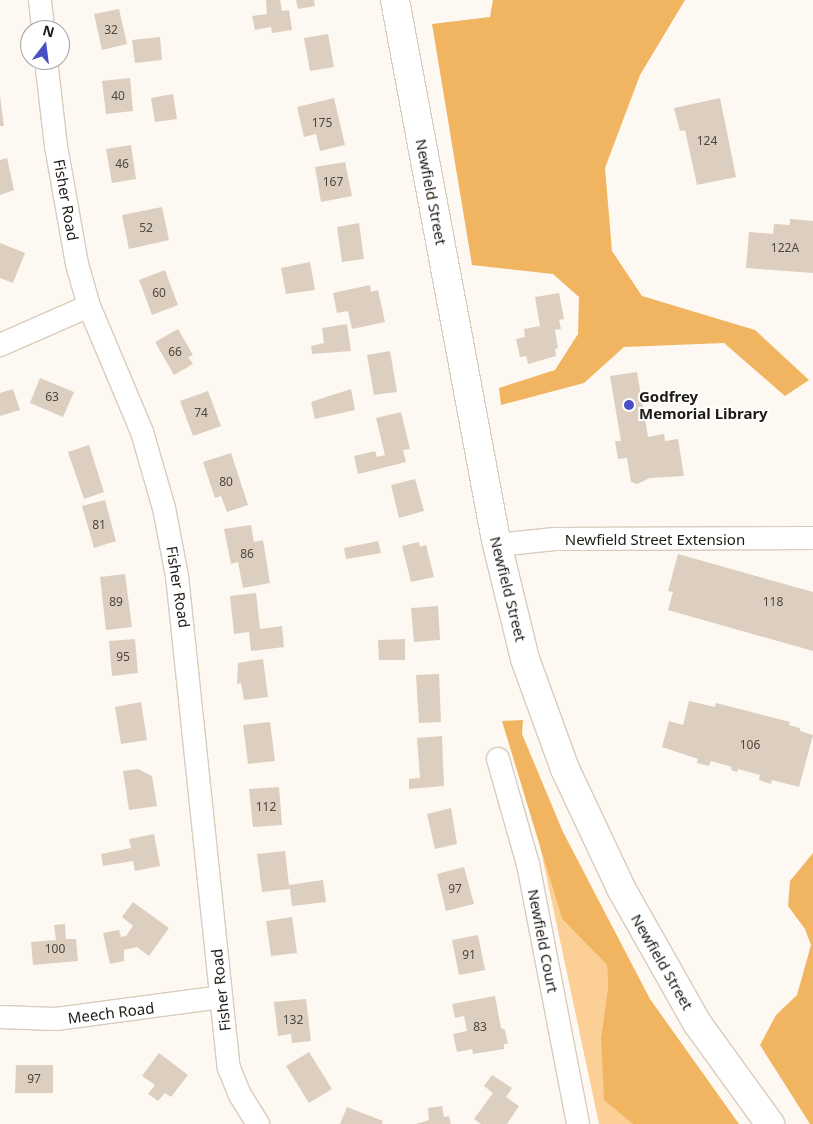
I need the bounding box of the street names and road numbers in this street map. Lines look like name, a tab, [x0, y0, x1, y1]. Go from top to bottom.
street label: Newfield Street	[412, 137, 450, 247]
street label: Fisher Road	[50, 158, 82, 242]
street label: Newfield Street Extension	[565, 531, 745, 549]
street label: Newfield Street	[486, 535, 530, 643]
street label: Fisher Road	[163, 545, 193, 629]
street label: Newfield Court	[524, 888, 562, 994]
street label: Newfield Street	[627, 911, 697, 1013]
street label: Fisher Road	[208, 948, 234, 1032]
street label: Meech Road	[67, 999, 155, 1027]

